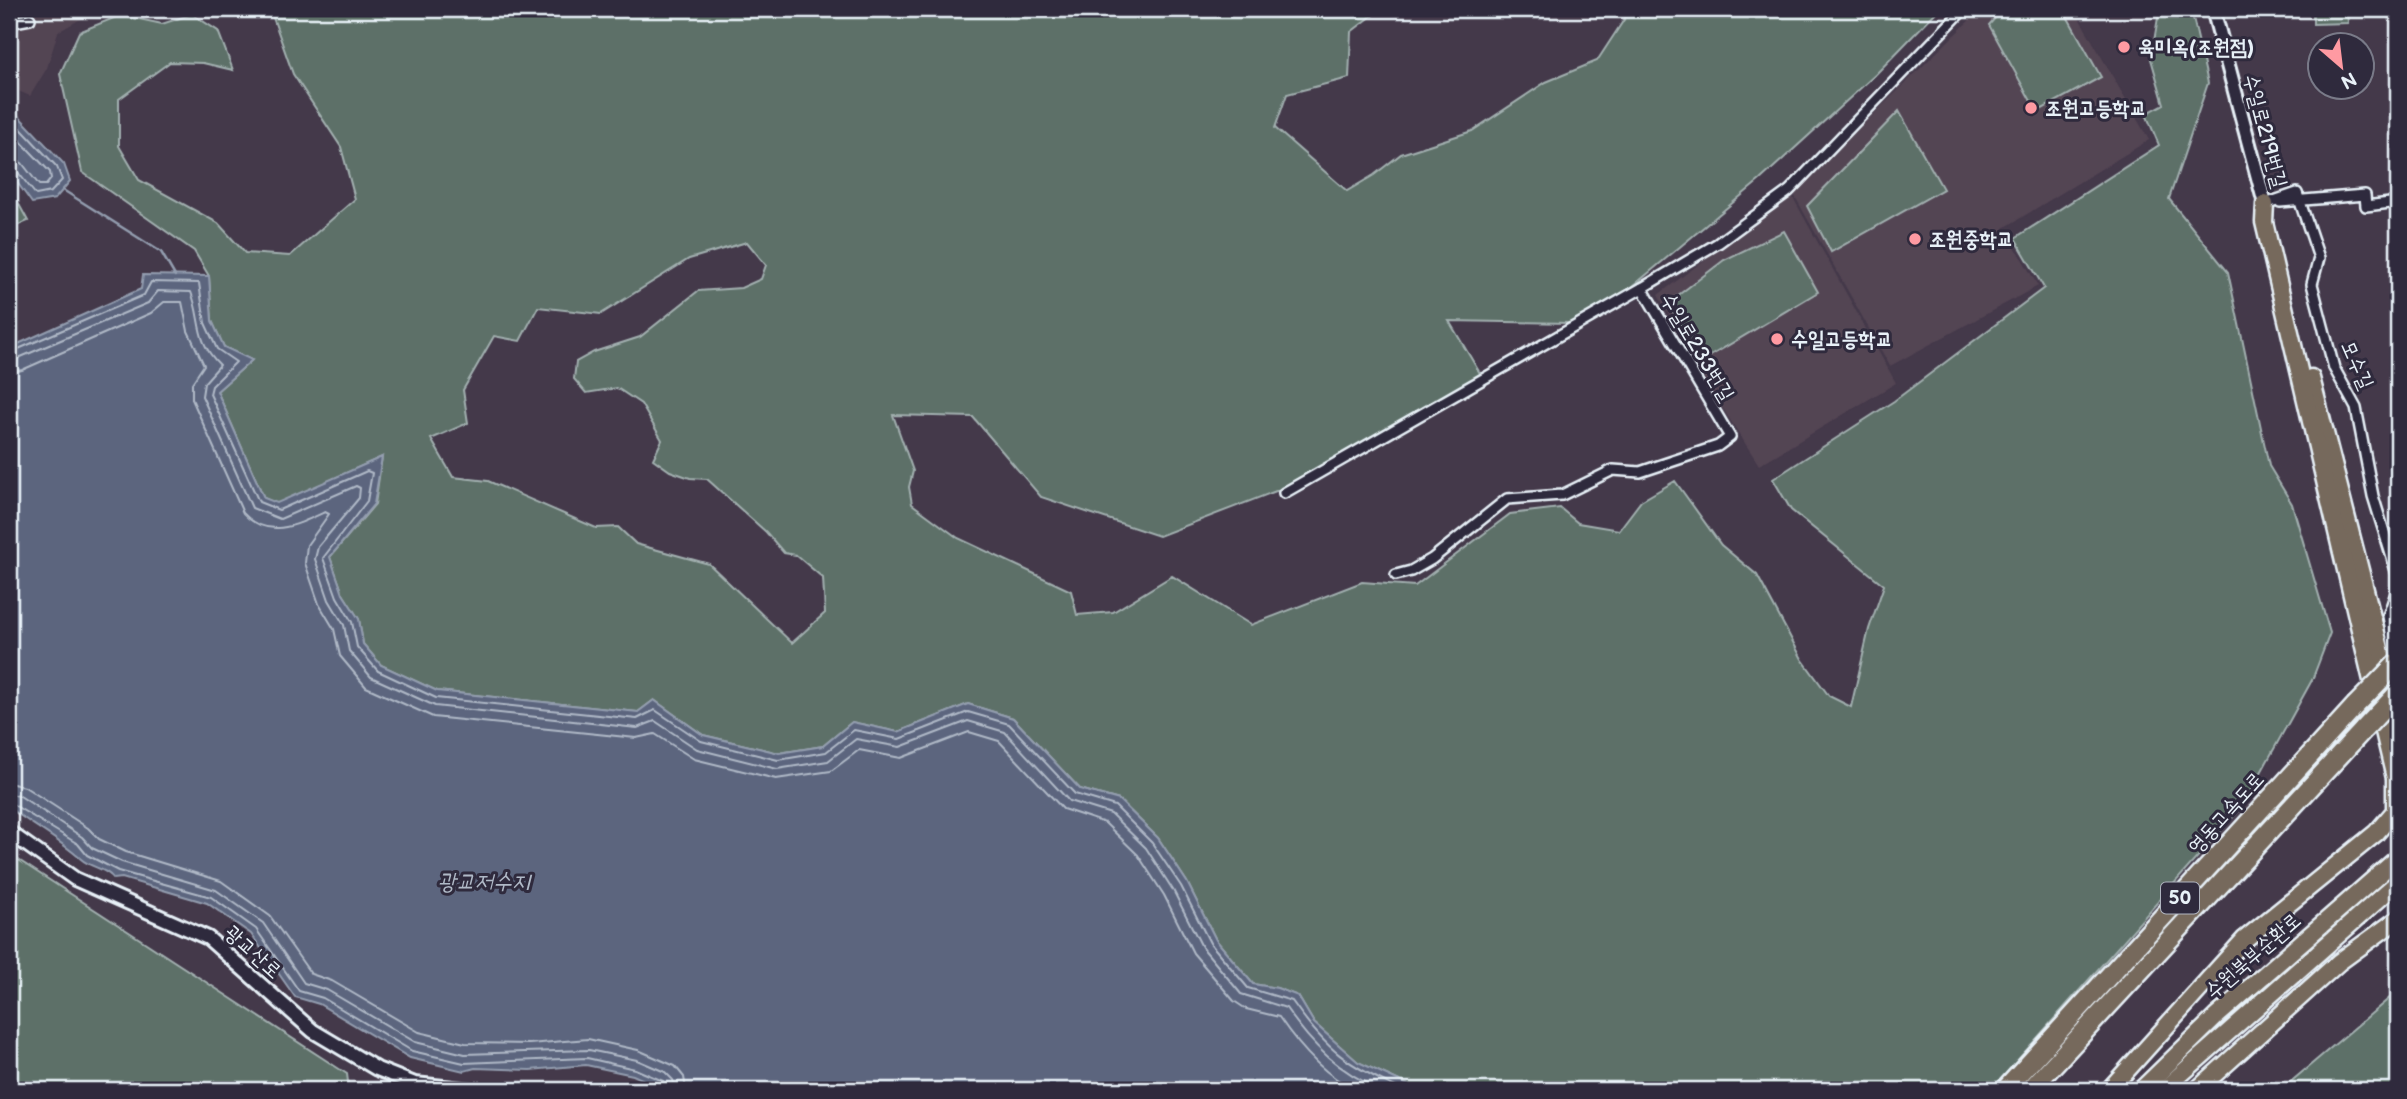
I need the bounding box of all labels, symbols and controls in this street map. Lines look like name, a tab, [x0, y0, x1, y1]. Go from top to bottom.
north arrow	[2306, 32, 2376, 102]
place label: 육미옥(조원점)	[2138, 35, 2254, 60]
marker: 육미옥(조원점)	[2116, 39, 2132, 55]
text: N	[2337, 66, 2360, 93]
street label: 수일로219번길	[2238, 71, 2292, 191]
place label: 조원고등학교	[2045, 96, 2146, 121]
marker: 조원고등학교	[2023, 100, 2039, 116]
place label: 조원중학교	[1929, 227, 2014, 252]
marker: 조원중학교	[1907, 231, 1923, 247]
street label: 수일로233번길	[1655, 288, 1739, 406]
place label: 수일고등학교	[1791, 327, 1892, 352]
marker: 수일고등학교	[1769, 331, 1785, 347]
street label: 모수길	[2335, 337, 2379, 393]
street label: 영동고속도로	[2183, 767, 2269, 859]
water label: 광교저수지	[438, 868, 533, 896]
road number: 50	[2161, 882, 2199, 914]
street label: 수원북부순환로	[2200, 908, 2306, 1004]
street label: 광교산로	[220, 920, 286, 984]

